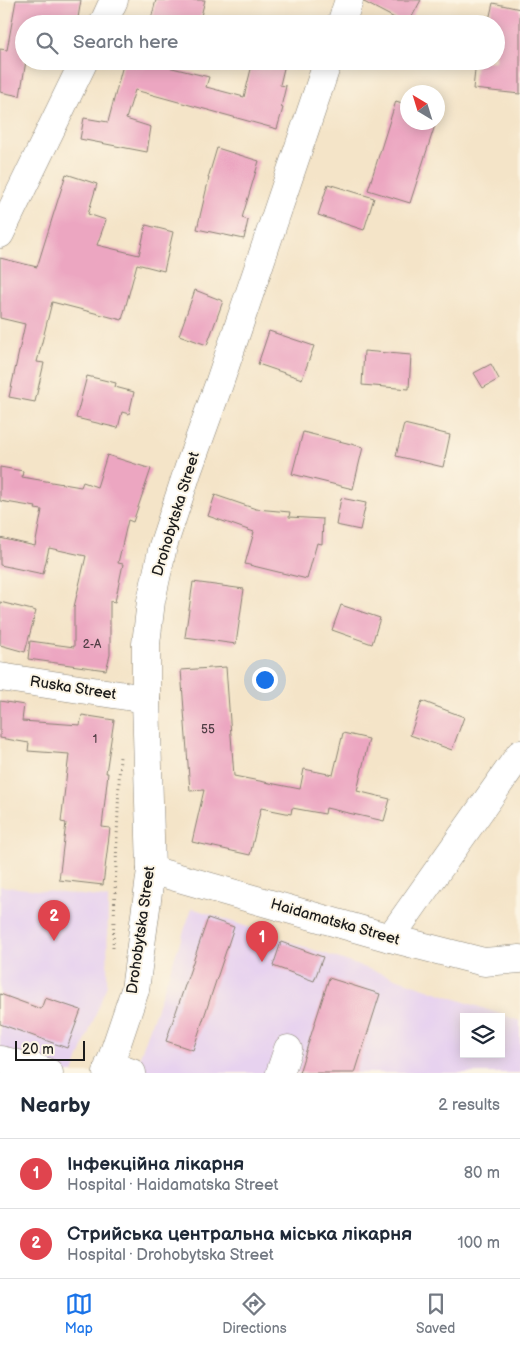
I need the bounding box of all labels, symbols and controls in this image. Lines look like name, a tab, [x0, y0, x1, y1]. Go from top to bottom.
search box	[15, 15, 505, 70]
icon: search	[33, 29, 61, 57]
text: Search here	[73, 31, 178, 54]
north arrow	[400, 85, 445, 130]
street label: Drohobytska Street	[148, 449, 204, 578]
house number: 2-А	[83, 637, 102, 652]
your location	[252, 667, 278, 693]
street label: Ruska Street	[29, 672, 118, 704]
house number: 55	[201, 722, 215, 737]
house number: 1	[93, 732, 97, 747]
street label: Drohobytska Street	[123, 865, 159, 995]
street label: Haidamatska Street	[268, 894, 402, 950]
pin: 2	[38, 900, 70, 941]
pin: 1	[246, 921, 278, 962]
map controls	[460, 1013, 505, 1058]
button: layers	[460, 1013, 505, 1058]
scale bar	[15, 1038, 85, 1061]
text: 20 m	[22, 1041, 54, 1058]
text: Nearby	[20, 1093, 90, 1118]
text: 2 results	[438, 1096, 500, 1115]
text: Інфекційна лікарня	[67, 1153, 244, 1176]
text: 1	[33, 1164, 39, 1183]
text: 80 m	[464, 1164, 500, 1183]
text: Hospital · Haidamatska Street	[67, 1176, 278, 1195]
text: Стрийська центральна міська лікарня	[67, 1223, 412, 1246]
text: 2	[31, 1234, 41, 1253]
text: 100 m	[457, 1234, 500, 1253]
text: Hospital · Drohobytska Street	[67, 1246, 274, 1265]
tab: Map	[65, 1290, 93, 1337]
tab: Directions	[222, 1290, 287, 1337]
tab: Saved	[416, 1290, 455, 1337]

